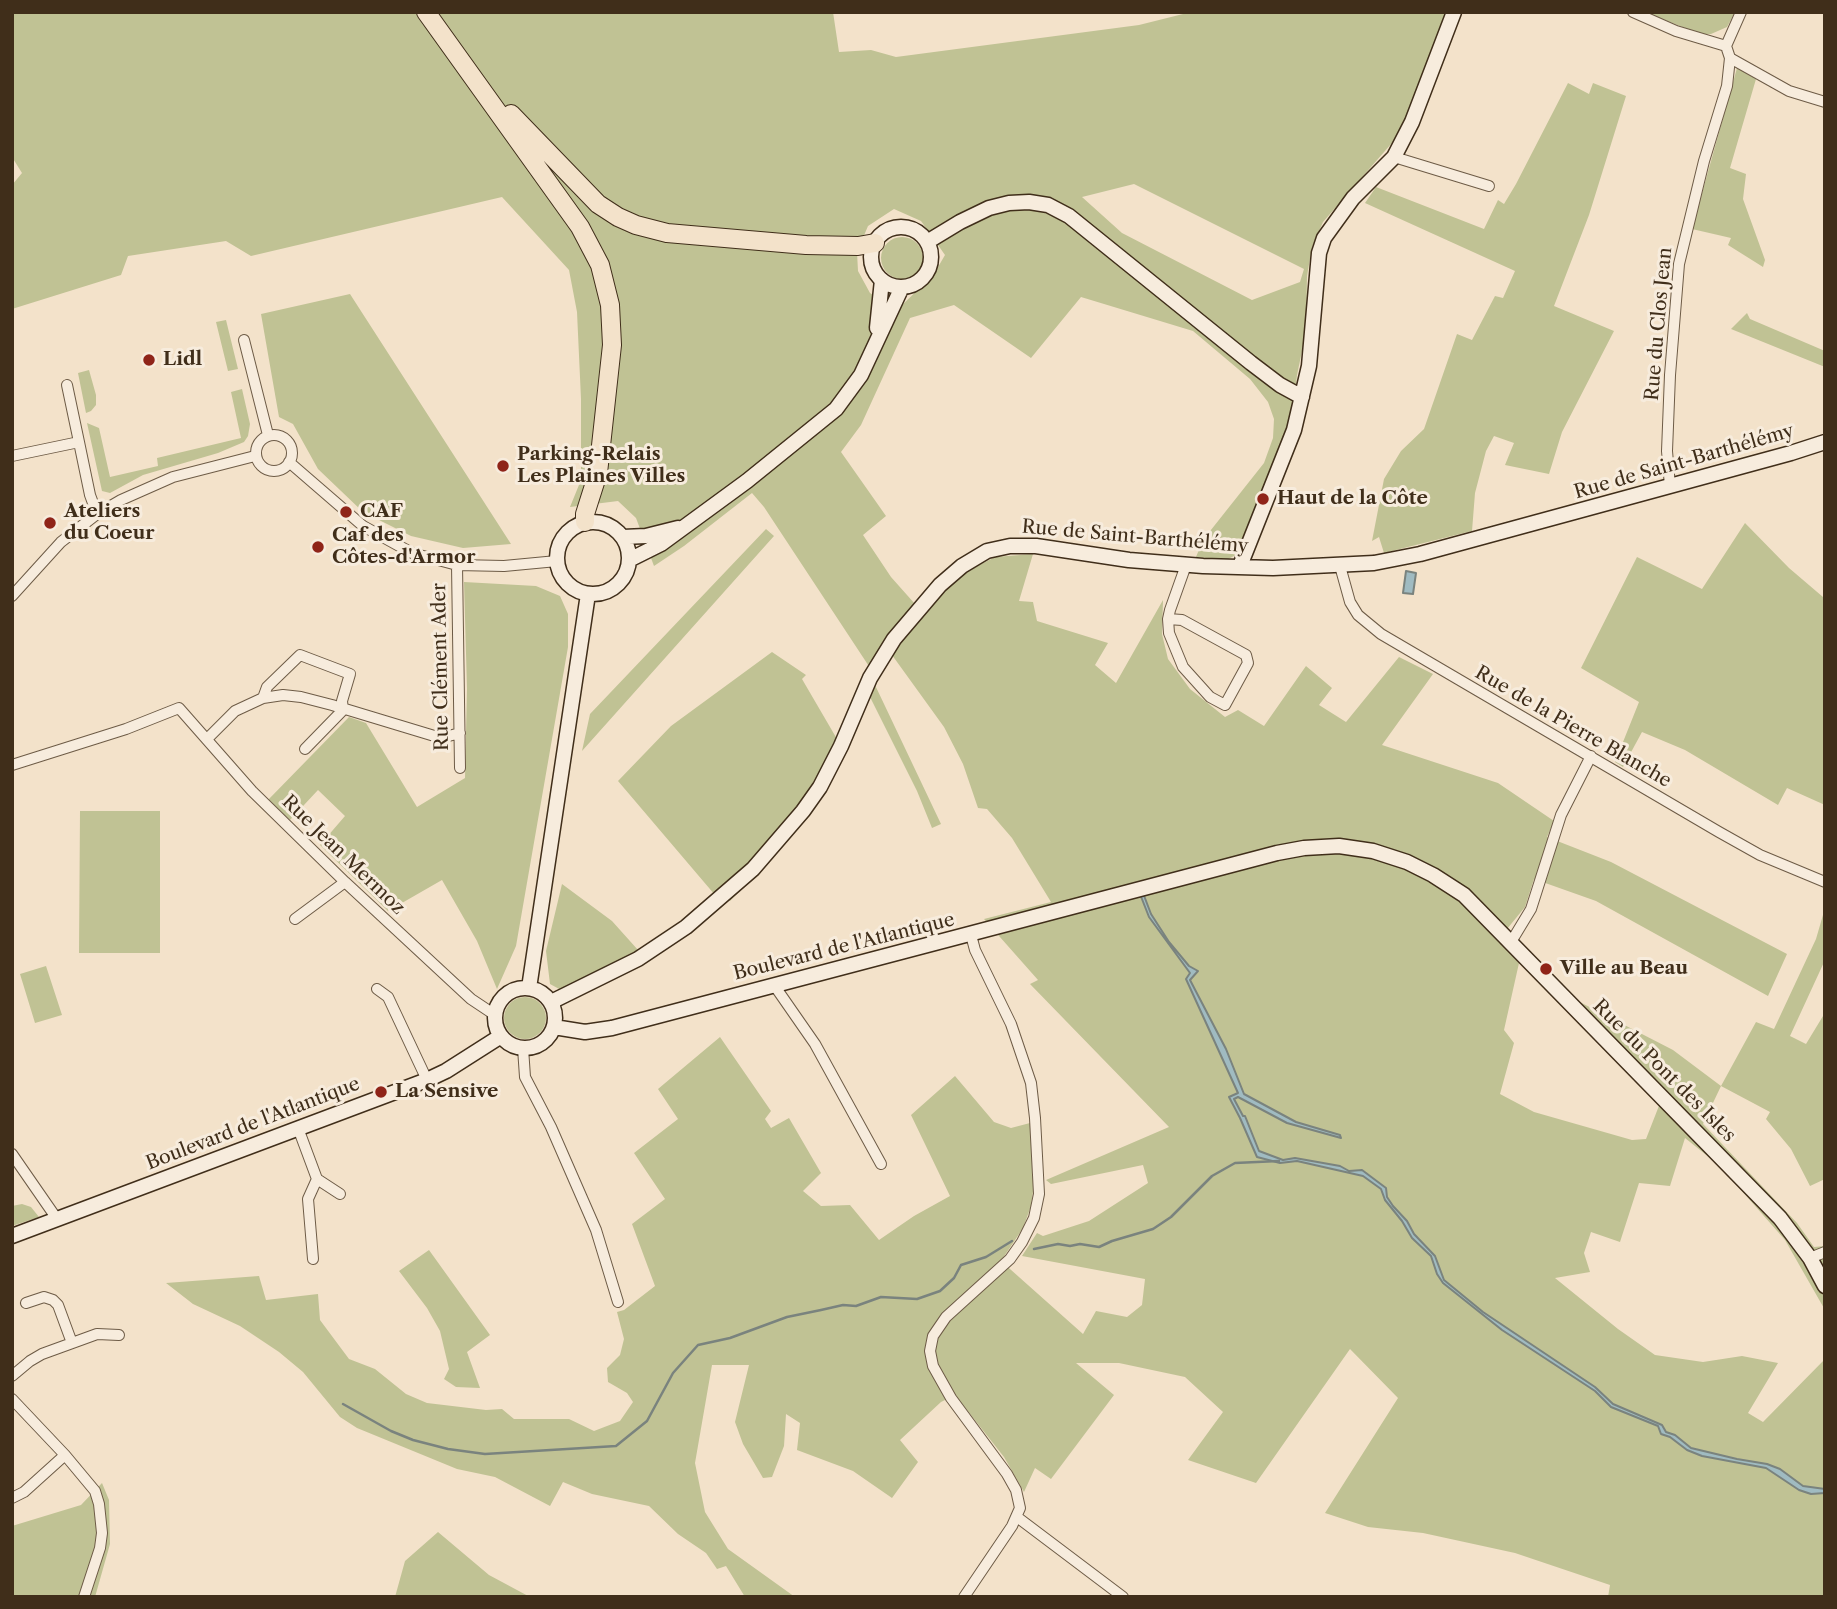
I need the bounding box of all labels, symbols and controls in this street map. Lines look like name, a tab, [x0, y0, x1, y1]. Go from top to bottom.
street label: Rue du Clos Jean	[1641, 246, 1677, 402]
place label: Lidl	[163, 349, 202, 371]
marker: Lidl	[141, 352, 157, 368]
street label: Rue de Saint-Barthélémy	[1572, 420, 1796, 504]
place label: Parking-Relais Les Plaines Villes	[517, 444, 685, 488]
marker: Parking-Relais Les Plaines Villes	[495, 458, 511, 474]
place label: Haut de la Côte	[1277, 488, 1428, 510]
marker: Haut de la Côte	[1255, 491, 1271, 507]
place label: Ateliers du Coeur	[64, 501, 155, 545]
place label: CAF	[360, 501, 403, 523]
marker: CAF	[338, 504, 354, 520]
marker: Ateliers du Coeur	[42, 515, 58, 531]
street label: Rue de Saint-Barthélémy	[1021, 516, 1249, 558]
place label: Caf des Côtes-d'Armor	[332, 525, 475, 569]
marker: Caf des Côtes-d'Armor	[310, 539, 326, 555]
street label: Rue Clément Ader	[428, 583, 454, 751]
street label: Rue de la Pierre Blanche	[1471, 661, 1675, 793]
street label: Rue Jean Mermoz	[277, 791, 409, 919]
street label: Boulevard de l'Atlantique	[731, 908, 957, 986]
place label: Ville au Beau	[1560, 958, 1688, 980]
marker: Ville au Beau	[1538, 961, 1554, 977]
street label: Rue du Pont des Isles	[1588, 995, 1740, 1147]
street label: Boulevard de l'Atlantique	[143, 1073, 363, 1175]
place label: La Sensive	[395, 1081, 498, 1103]
marker: La Sensive	[373, 1084, 389, 1100]

